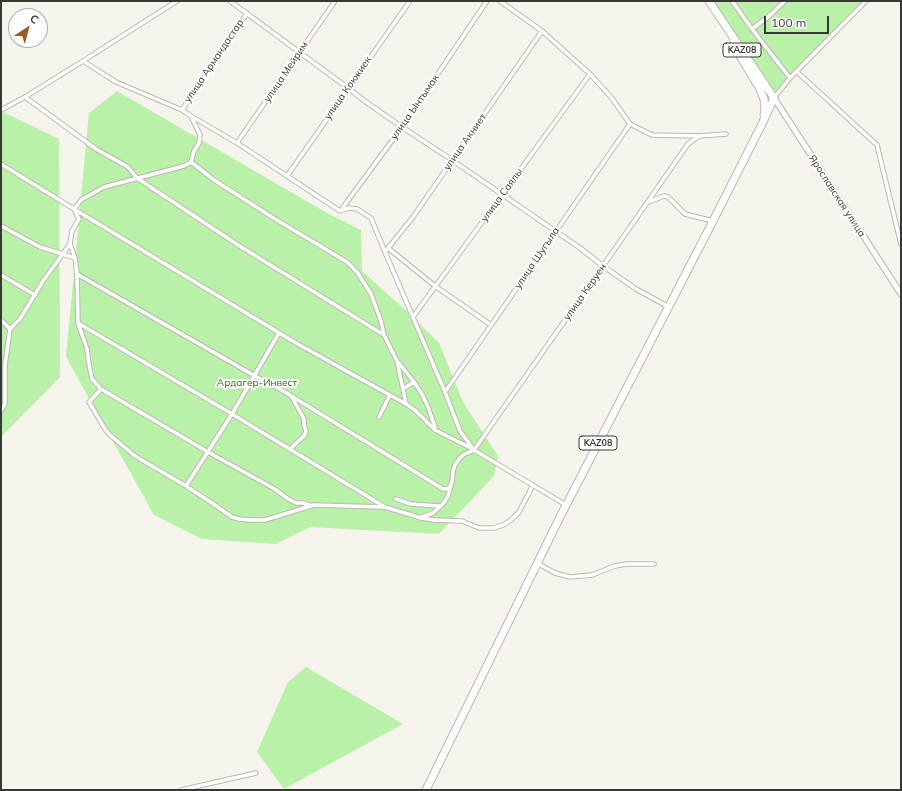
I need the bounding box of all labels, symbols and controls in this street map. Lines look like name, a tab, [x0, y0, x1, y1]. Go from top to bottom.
north arrow	[8, 8, 48, 48]
scale bar	[766, 8, 831, 34]
text: С	[27, 11, 42, 27]
text: 100 m	[771, 15, 806, 30]
street label: улица Армандастар	[182, 17, 246, 105]
street label: улица Мейрим	[261, 39, 311, 105]
road number: KAZ08	[723, 43, 761, 57]
street label: улица Кокжиек	[322, 54, 374, 122]
street label: улица Ынтымак	[388, 72, 442, 142]
street label: улица Акниет	[441, 111, 489, 173]
street label: Ярославская улица	[806, 153, 868, 239]
street label: улица Саялы	[479, 166, 525, 224]
street label: улица Шугыла	[512, 225, 562, 291]
street label: улица Керуен	[561, 261, 609, 323]
park label: Ардагер-Инвест	[217, 377, 297, 389]
road number: KAZ08	[579, 436, 617, 450]

